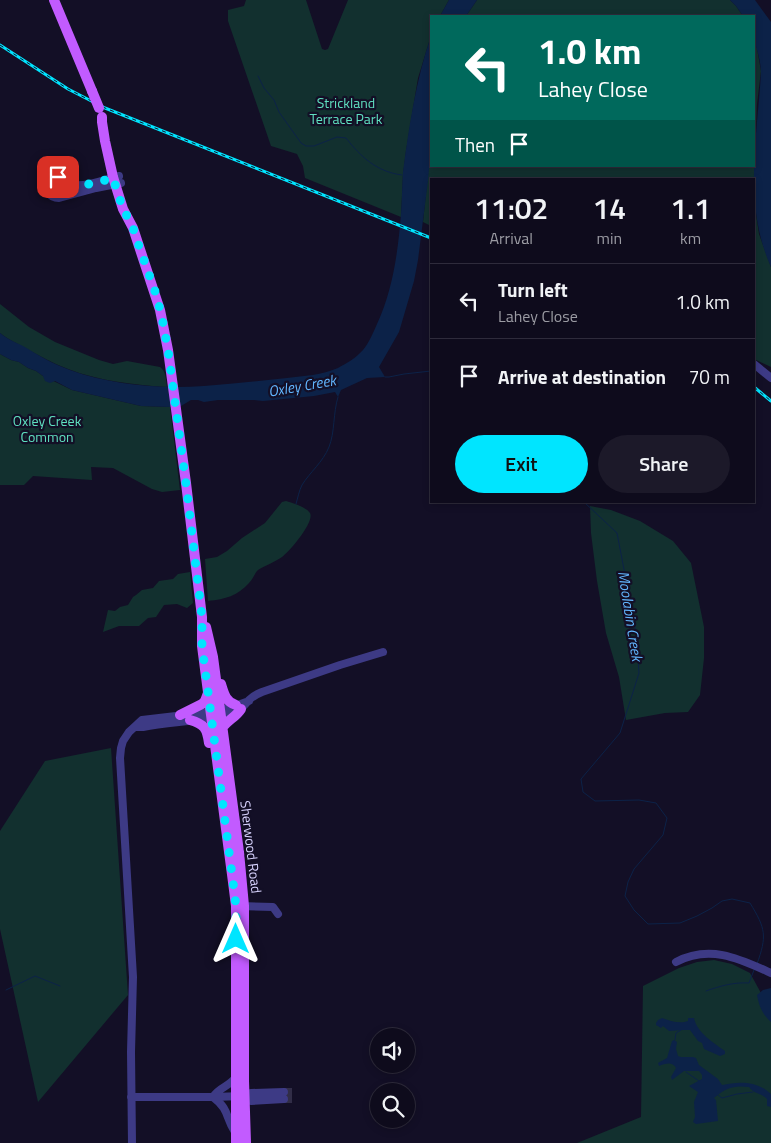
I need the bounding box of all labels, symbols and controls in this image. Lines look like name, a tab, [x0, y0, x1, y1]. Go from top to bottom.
text: 1.0 km	[538, 24, 641, 78]
icon: left	[455, 35, 520, 100]
text: Lahey Close	[538, 72, 648, 106]
park label: Strickland Terrace Park	[310, 92, 383, 129]
text: Then	[455, 130, 495, 159]
icon: arrive	[505, 130, 533, 158]
pin	[37, 156, 79, 198]
icon: arrive	[44, 163, 72, 191]
text: 11:02	[474, 185, 548, 231]
text: 14	[592, 185, 626, 231]
text: 1.1	[670, 185, 711, 231]
text: Arrival	[490, 226, 533, 250]
text: min	[597, 226, 622, 250]
text: km	[680, 226, 701, 250]
text: Turn left	[498, 275, 568, 304]
icon: left	[455, 287, 483, 315]
text: 1.0 km	[675, 287, 730, 316]
text: Lahey Close	[498, 304, 578, 328]
icon: arrive	[455, 362, 483, 390]
text: Arrive at destination	[498, 362, 666, 391]
text: 70 m	[689, 362, 730, 391]
water label: Oxley Creek	[266, 368, 340, 403]
park label: Oxley Creek Common	[13, 410, 82, 447]
button: Exit	[455, 435, 588, 493]
button: Share	[598, 435, 730, 493]
water label: Moolabin Creek	[612, 569, 649, 665]
street label: Sherwood Road	[235, 799, 268, 894]
position arrow	[209, 912, 261, 964]
map controls	[370, 1028, 415, 1128]
button: sound	[370, 1028, 415, 1073]
button: search	[370, 1083, 415, 1128]

